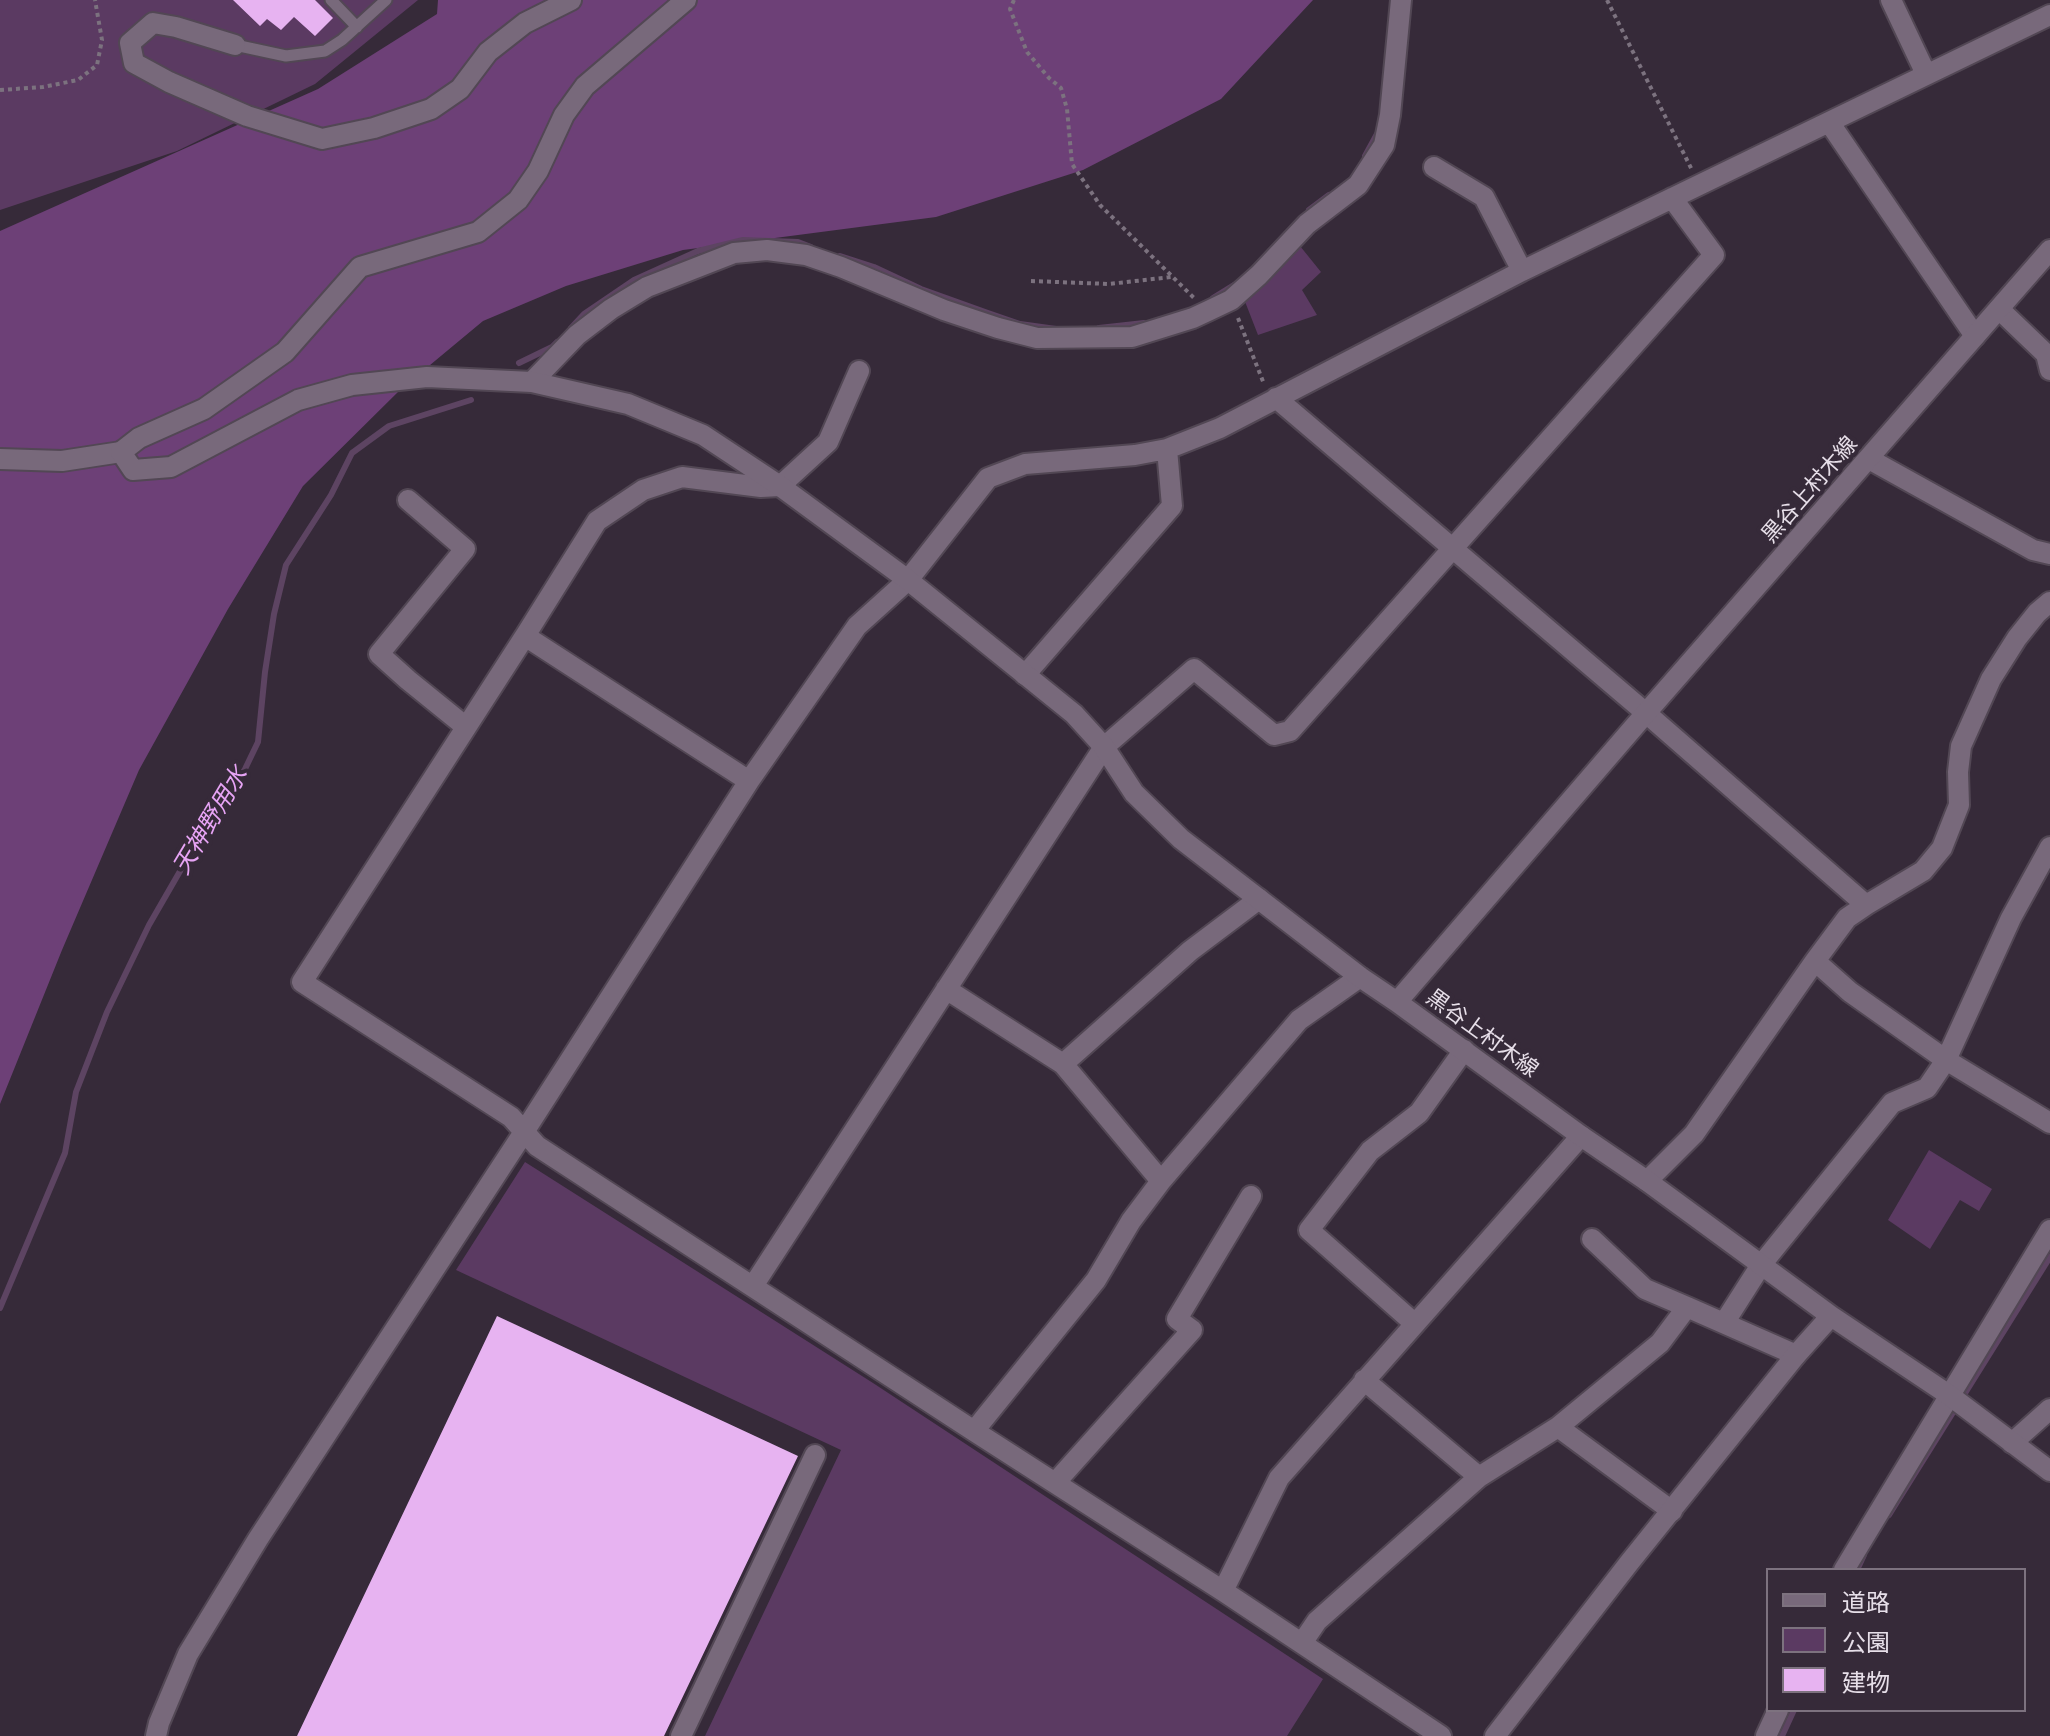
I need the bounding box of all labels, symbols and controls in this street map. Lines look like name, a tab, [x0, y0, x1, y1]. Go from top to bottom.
street label: 黒谷上村木線	[1757, 432, 1863, 548]
water label: 天神野用水	[168, 762, 254, 880]
street label: 黒谷上村木線	[1421, 985, 1543, 1083]
legend	[1766, 1568, 2026, 1712]
text: 道路	[1842, 1589, 1890, 1617]
text: 公園	[1842, 1629, 1890, 1657]
text: 建物	[1842, 1669, 1890, 1697]

